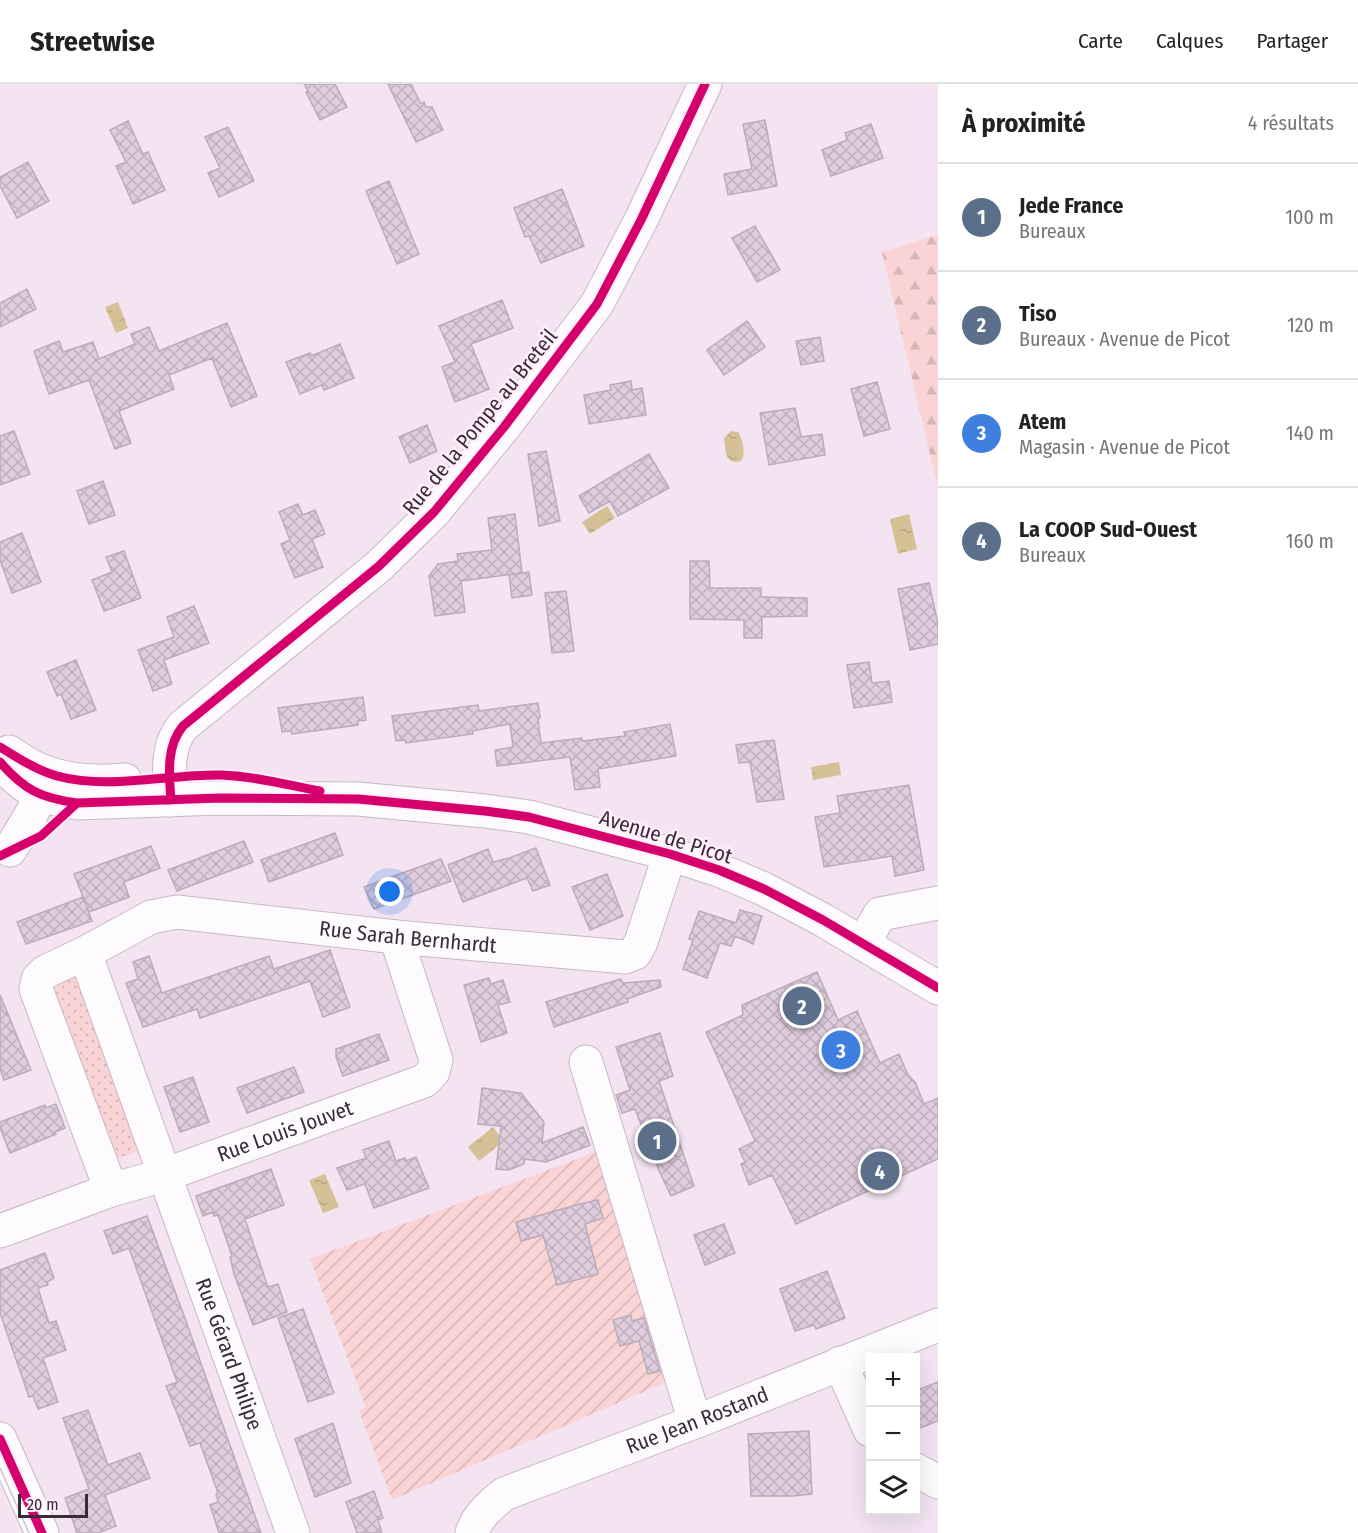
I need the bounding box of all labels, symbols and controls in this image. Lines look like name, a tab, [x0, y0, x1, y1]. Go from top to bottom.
text: Streetwise	[30, 25, 155, 58]
text: Carte	[1078, 28, 1123, 54]
text: Calques	[1156, 28, 1223, 54]
text: Partager	[1256, 28, 1328, 54]
text: À proximité	[962, 108, 1085, 139]
text: 4 résultats	[1248, 111, 1334, 135]
text: Jede France	[1019, 192, 1123, 219]
text: 1	[977, 205, 986, 229]
text: 100 m	[1285, 205, 1334, 229]
text: Bureaux	[1019, 219, 1086, 243]
text: Tiso	[1019, 300, 1057, 327]
text: 2	[977, 313, 986, 337]
text: 120 m	[1287, 313, 1334, 337]
street label: Rue de la Pompe au Breteil	[397, 323, 563, 520]
text: Bureaux · Avenue de Picot	[1019, 327, 1230, 351]
text: Atem	[1019, 408, 1066, 435]
text: 3	[977, 421, 986, 445]
text: 140 m	[1286, 421, 1334, 445]
text: Magasin · Avenue de Picot	[1019, 435, 1230, 459]
text: La COOP Sud-Ouest	[1019, 516, 1197, 543]
text: 4	[976, 529, 987, 553]
text: 160 m	[1286, 529, 1334, 553]
text: Bureaux	[1019, 543, 1086, 567]
street label: Avenue de Picot	[597, 804, 736, 870]
your location	[375, 877, 404, 906]
street label: Rue Sarah Bernhardt	[318, 915, 498, 959]
pin: 2	[782, 984, 822, 1028]
pin: 3	[822, 1028, 860, 1072]
street label: Rue Louis Jouvet	[214, 1095, 356, 1168]
pin: 1	[638, 1118, 676, 1164]
pin: 4	[860, 1148, 900, 1194]
street label: Rue Gérard Philipe	[190, 1275, 268, 1434]
map controls	[866, 1353, 920, 1515]
button: +	[866, 1353, 920, 1407]
street label: Rue Jean Rostand	[622, 1381, 772, 1460]
button: −	[866, 1407, 920, 1461]
button: layers	[866, 1461, 920, 1515]
scale bar	[18, 1491, 88, 1518]
text: 20 m	[27, 1495, 58, 1514]

